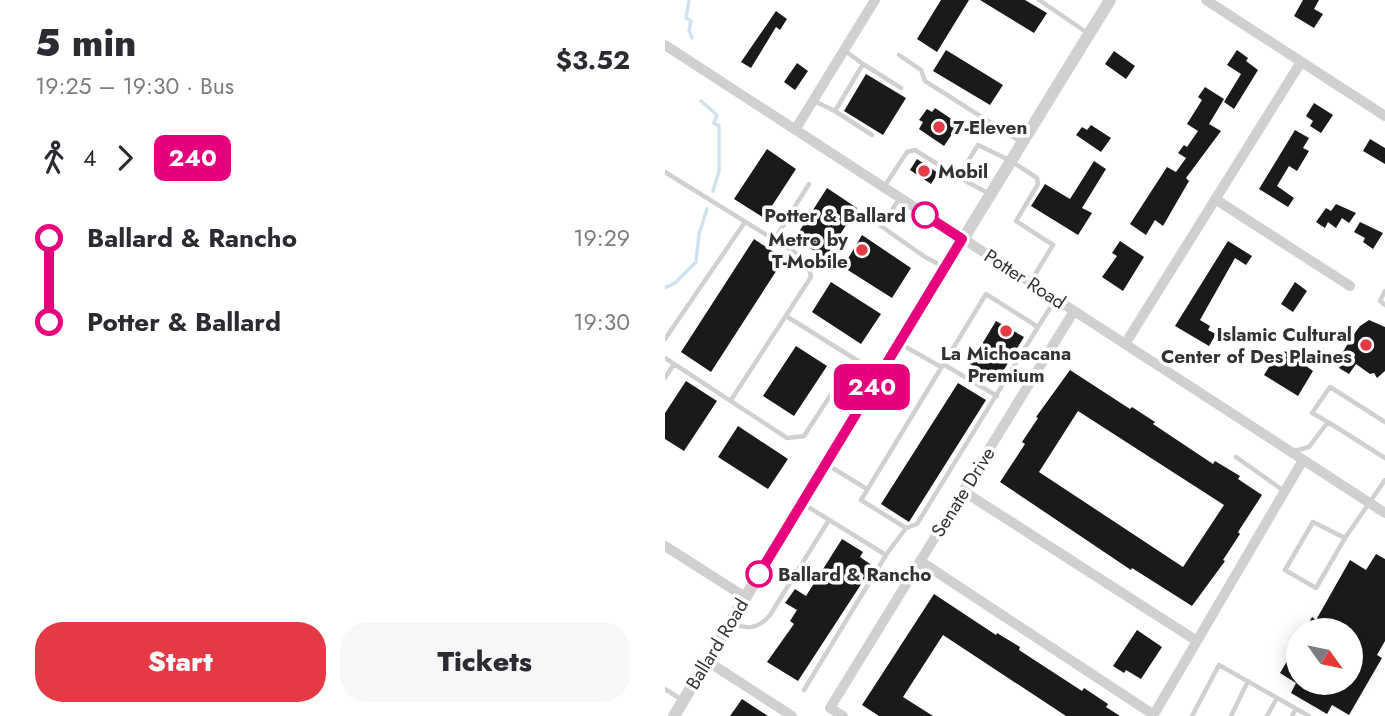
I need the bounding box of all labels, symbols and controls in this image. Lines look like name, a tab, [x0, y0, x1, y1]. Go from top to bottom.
text: 5 min	[35, 15, 137, 70]
text: $3.52	[556, 41, 630, 79]
text: 19:25 – 19:30 · Bus	[35, 69, 234, 103]
place label: 7-Eleven	[953, 114, 1027, 141]
marker: 7-Eleven	[931, 119, 947, 135]
icon: walk	[35, 139, 73, 177]
icon: forward	[106, 139, 144, 177]
text: 240	[168, 140, 217, 175]
text: 4	[83, 141, 96, 175]
place label: Mobil	[938, 158, 988, 185]
marker: Mobil	[916, 163, 932, 179]
place label: Potter & Ballard	[764, 202, 906, 229]
marker: Potter & Ballard	[912, 202, 938, 228]
text: Ballard & Rancho	[87, 219, 297, 257]
text: 19:29	[573, 221, 630, 255]
place label: Metro by T-Mobile	[768, 226, 849, 275]
marker: Metro by T-Mobile	[854, 242, 870, 258]
street label: Potter Road	[979, 243, 1071, 315]
text: Potter & Ballard	[87, 303, 281, 341]
text: 19:30	[573, 305, 630, 339]
place label: Islamic Cultural Center of Des Plaines	[1161, 321, 1352, 370]
marker: La Michoacana Premium	[998, 323, 1014, 339]
marker: Islamic Cultural Center of Des Plaines	[1358, 337, 1374, 353]
place label: La Michoacana Premium	[941, 340, 1071, 389]
line badge: 240	[832, 364, 912, 410]
text: 240	[848, 369, 896, 404]
street label: Senate Drive	[925, 442, 1001, 542]
marker: Ballard & Rancho	[746, 561, 772, 587]
place label: Ballard & Rancho	[778, 561, 931, 588]
street label: Ballard Road	[679, 593, 755, 695]
north arrow	[1286, 618, 1363, 695]
map controls	[1286, 618, 1363, 695]
button: Start	[35, 622, 326, 702]
button: Tickets	[340, 622, 630, 702]

